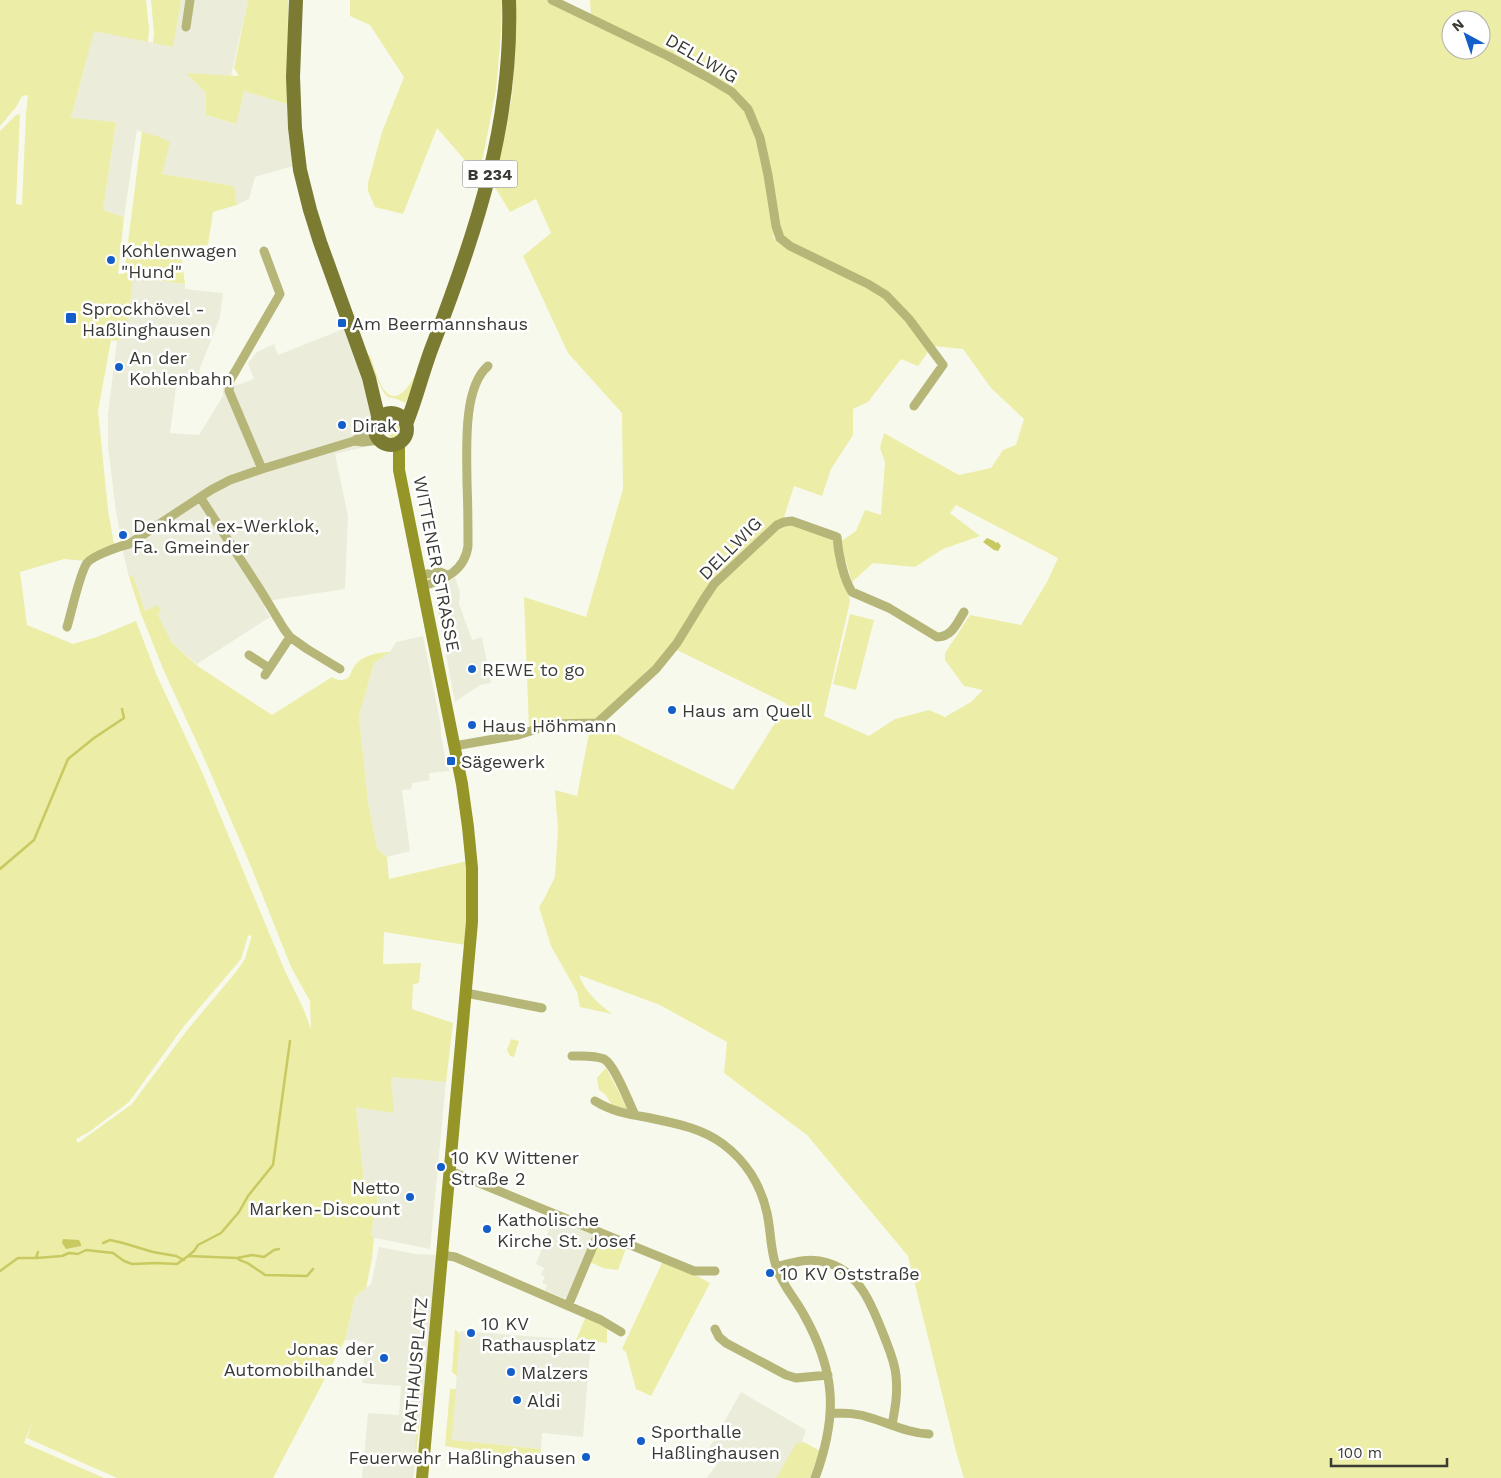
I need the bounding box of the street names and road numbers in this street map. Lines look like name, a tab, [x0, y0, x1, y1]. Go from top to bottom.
street label: DELLWIG	[662, 29, 742, 87]
road number: B 234	[462, 160, 518, 188]
street label: WITTENER STRASSE	[410, 474, 464, 654]
street label: DELLWIG	[694, 512, 766, 584]
street label: RATHAUSPLATZ	[399, 1296, 431, 1434]

